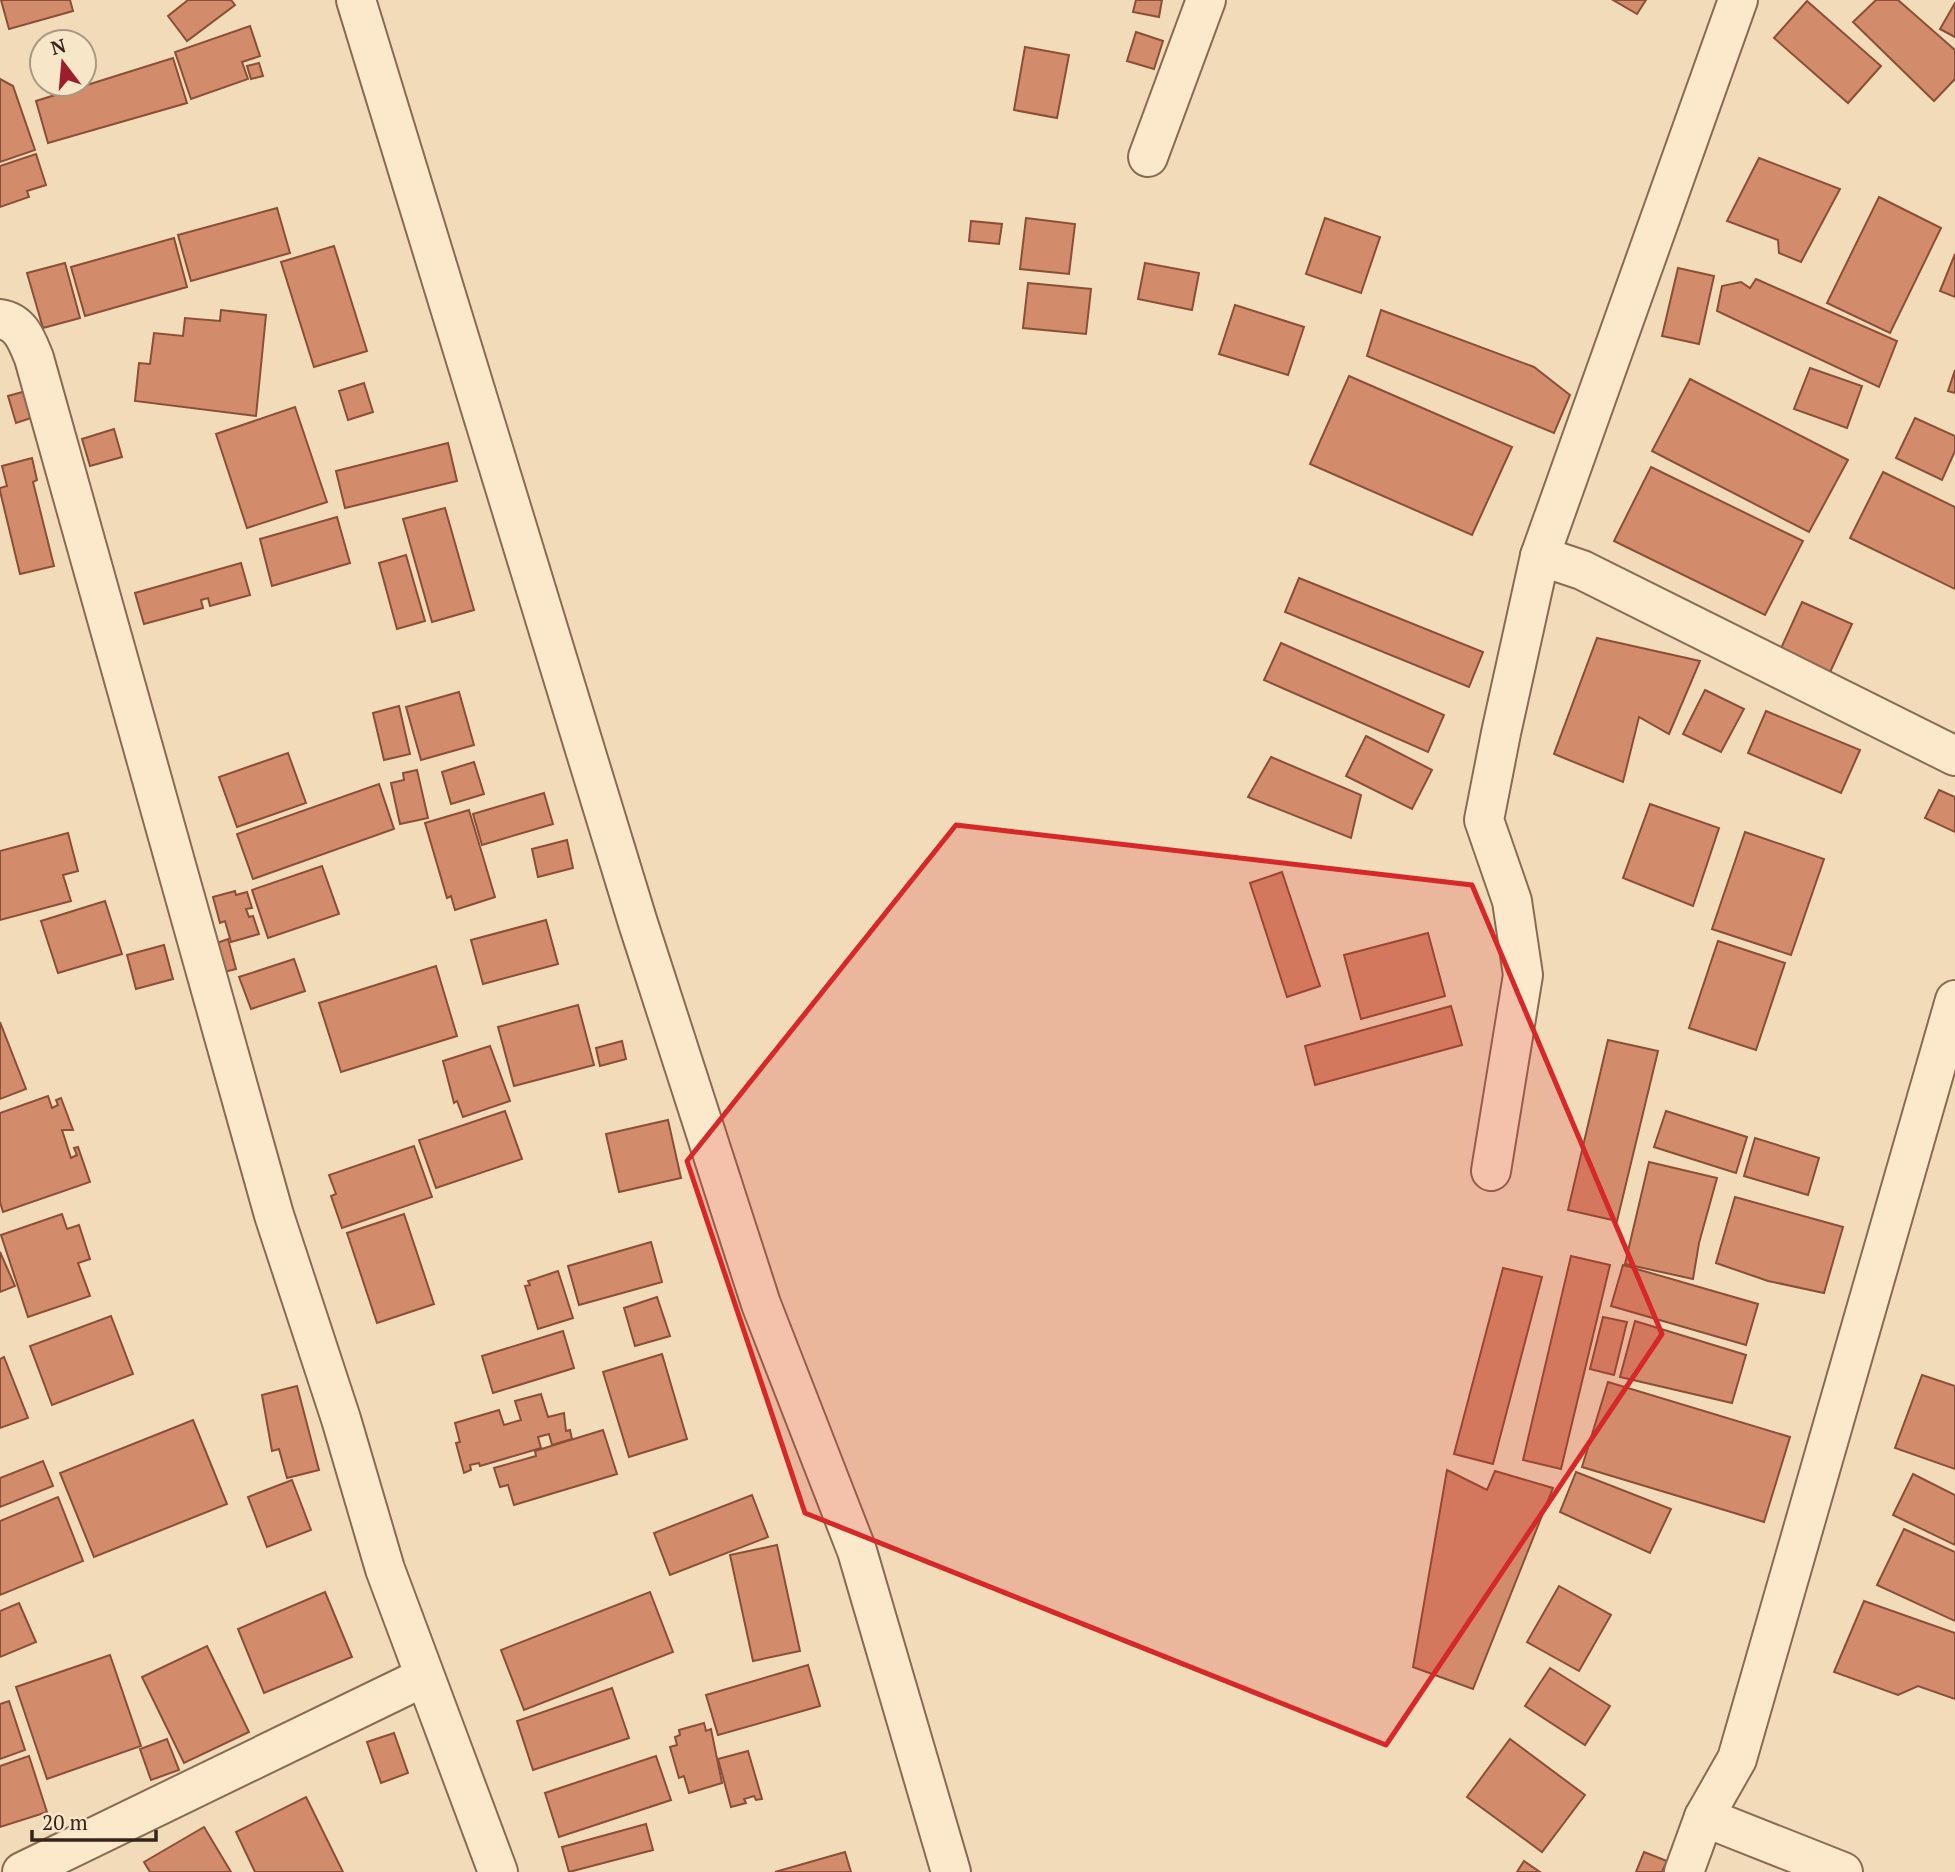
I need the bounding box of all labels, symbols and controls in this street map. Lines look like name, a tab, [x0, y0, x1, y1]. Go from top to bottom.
north arrow	[28, 28, 98, 98]
text: N	[48, 32, 69, 60]
scale bar	[32, 1798, 156, 1842]
text: 20 m	[42, 1808, 88, 1836]

